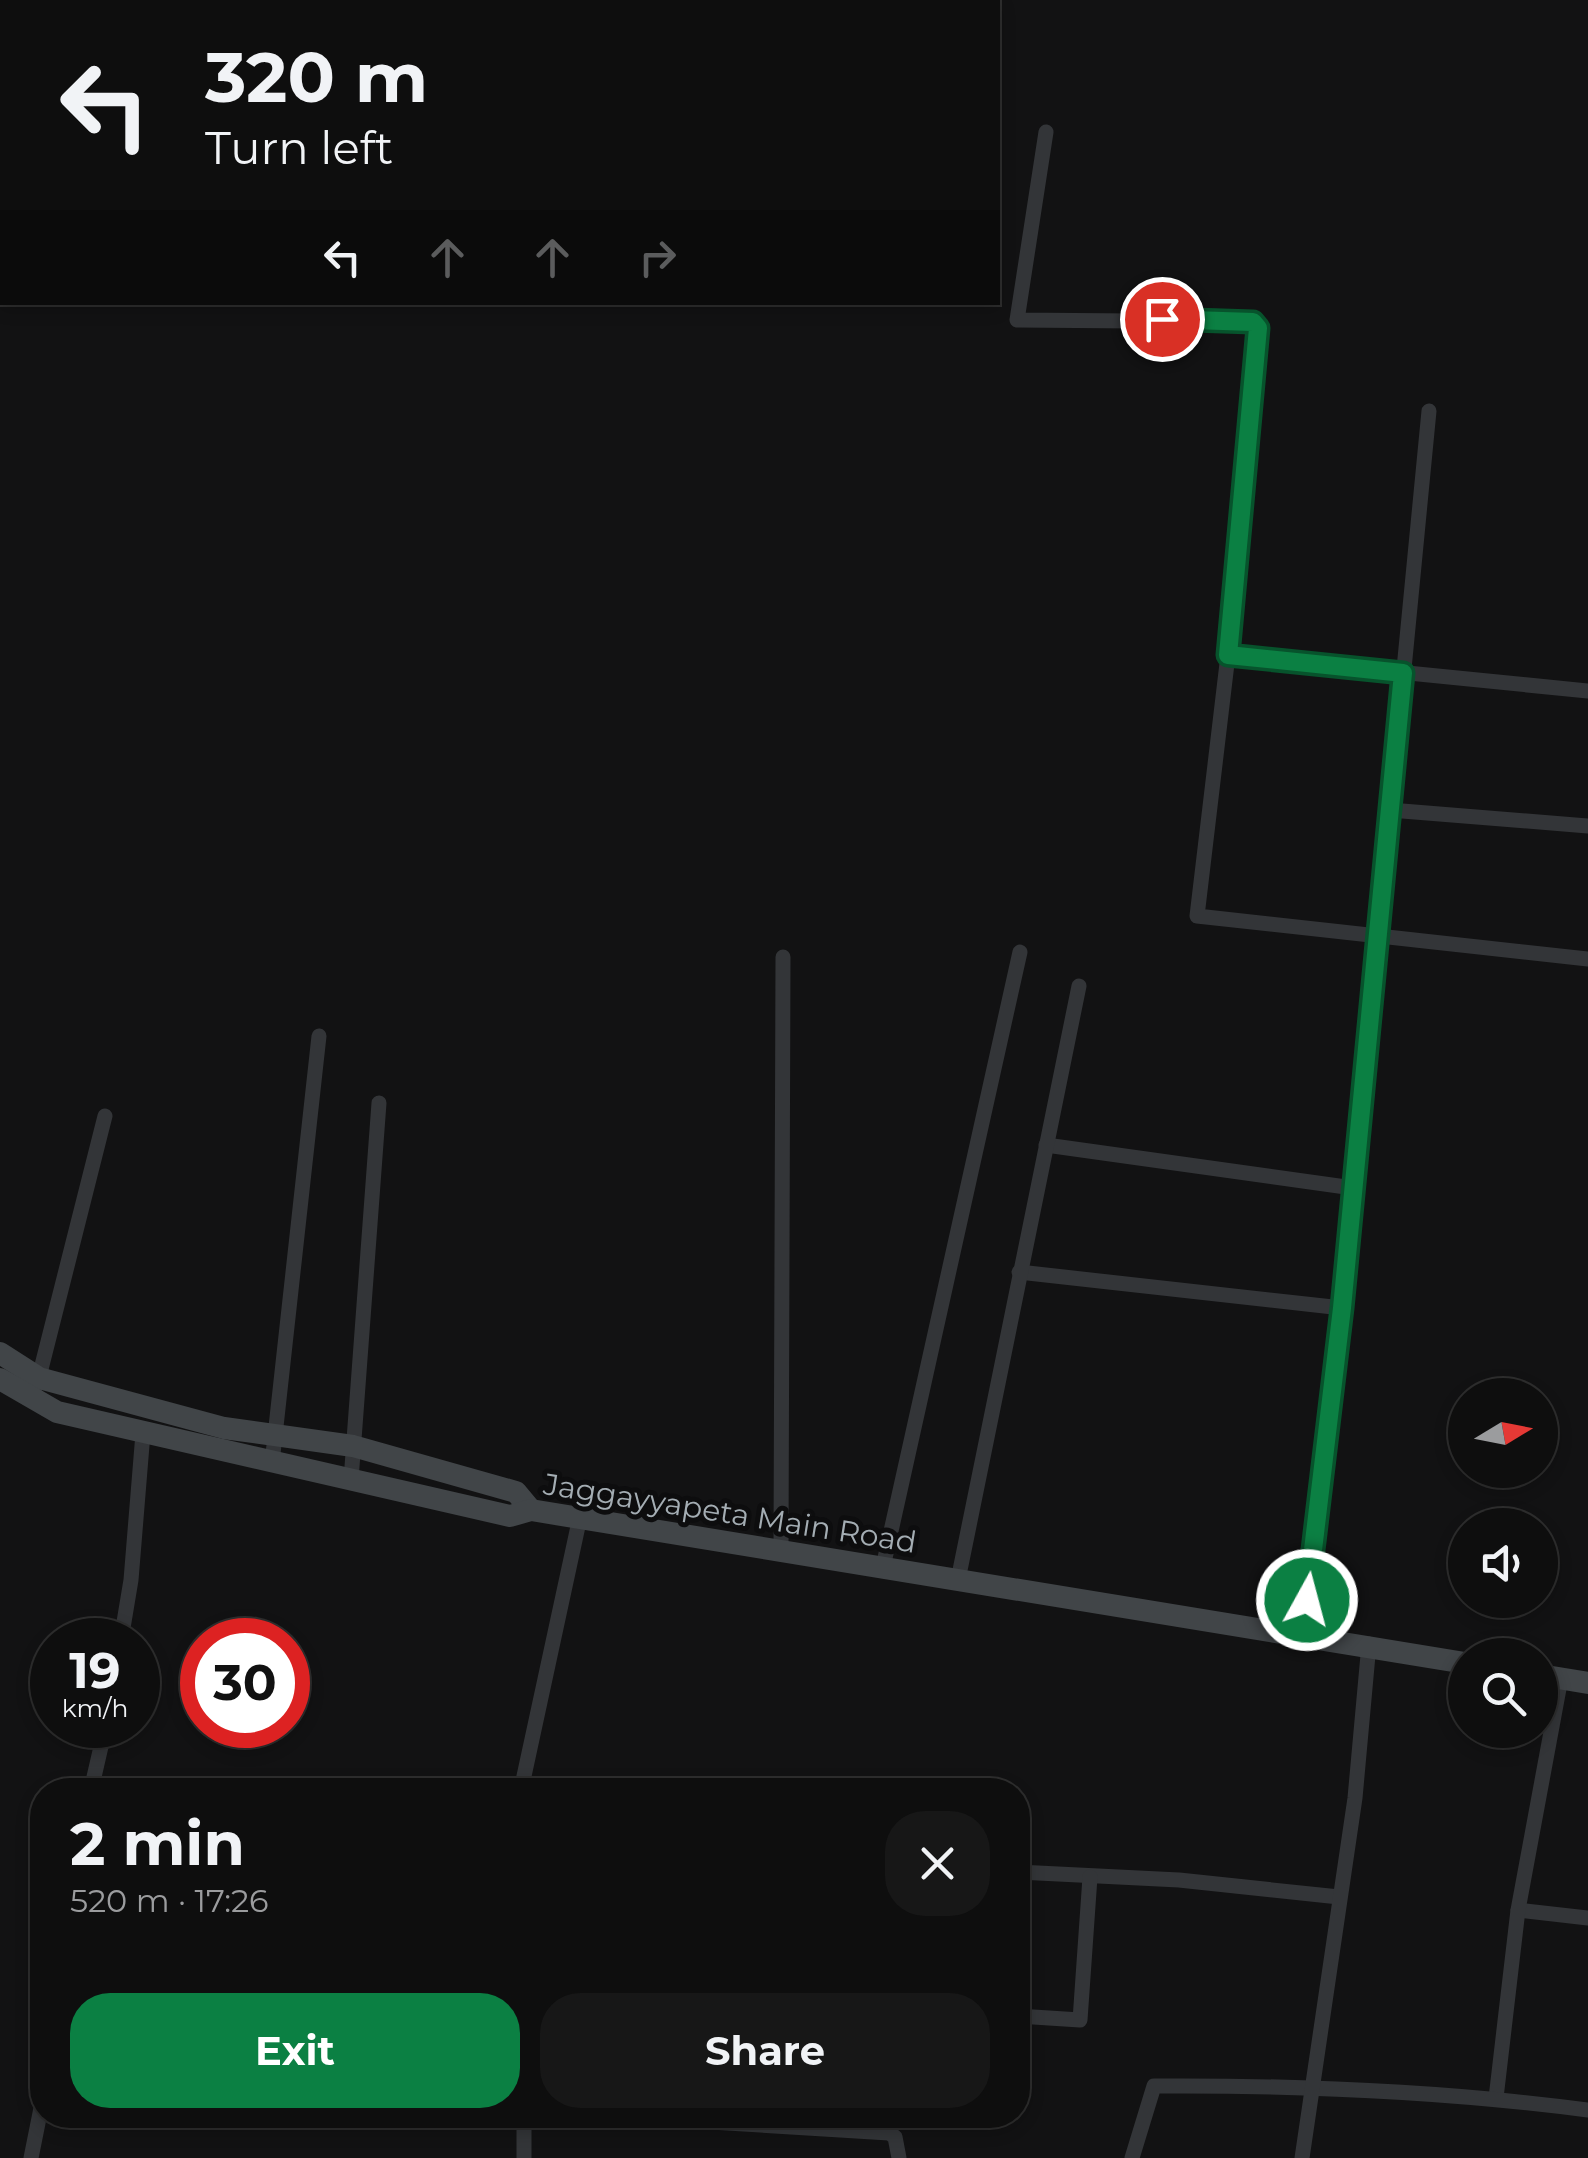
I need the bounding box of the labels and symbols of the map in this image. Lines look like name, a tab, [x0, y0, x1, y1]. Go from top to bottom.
pin	[1120, 277, 1205, 362]
north arrow	[1448, 1378, 1558, 1488]
street label: Jaggayyapeta Main Road	[540, 1465, 919, 1561]
position arrow	[1255, 1548, 1359, 1652]
speed limit sign: 30	[180, 1618, 310, 1748]

